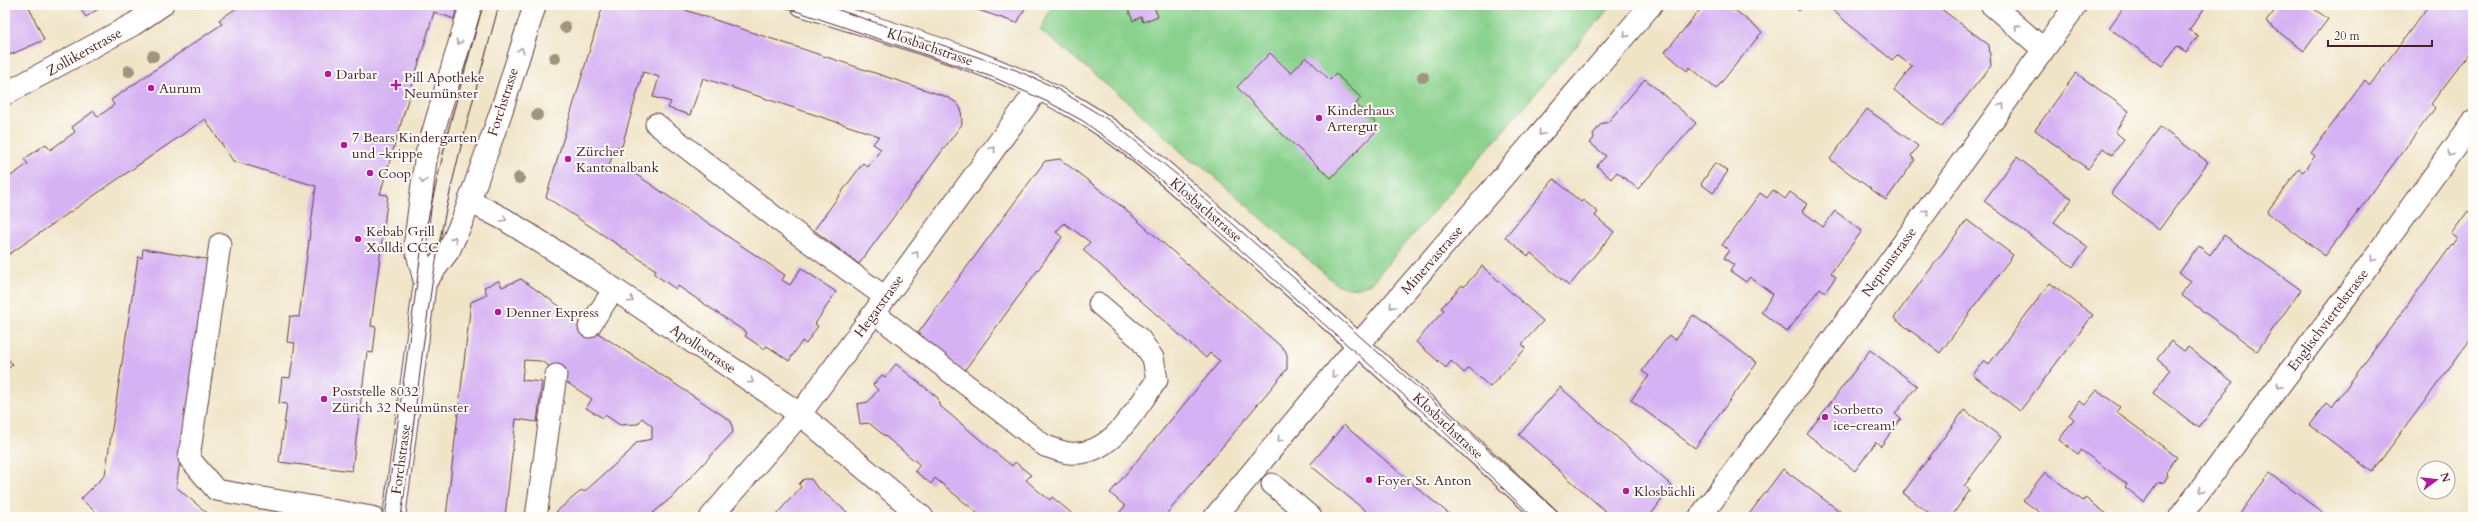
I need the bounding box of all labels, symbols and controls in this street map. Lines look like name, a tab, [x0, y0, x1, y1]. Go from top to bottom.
scale bar	[2328, 22, 2432, 48]
street label: Zollikerstrasse	[43, 23, 125, 81]
street label: Klosbachstrasse	[884, 23, 976, 71]
one-way arrow	[2015, 24, 2022, 31]
text: 20 m	[2334, 28, 2361, 44]
one-way arrow	[1623, 30, 1630, 37]
one-way arrow	[455, 39, 464, 46]
one-way arrow	[516, 47, 524, 54]
place label: Darbar	[336, 65, 378, 84]
street label: Forchstrasse	[483, 65, 523, 139]
place label: Pill Apotheke Neumünster	[404, 68, 484, 103]
marker: Darbar	[323, 69, 333, 79]
place label: Aurum	[159, 79, 201, 98]
marker: Pill Apotheke Neumünster	[391, 80, 401, 90]
marker: Aurum	[146, 83, 156, 93]
place label: Kinderhaus Artergut	[1327, 101, 1395, 136]
one-way arrow	[1997, 104, 2004, 111]
marker: Kinderhaus Artergut	[1314, 113, 1324, 123]
place label: 7 Bears Kindergarten und -krippe	[352, 128, 477, 163]
one-way arrow	[1538, 128, 1546, 136]
marker: 7 Bears Kindergarten und -krippe	[339, 140, 349, 150]
place label: Zürcher Kantonalbank	[576, 142, 660, 177]
one-way arrow	[988, 147, 995, 154]
one-way arrow	[2447, 150, 2455, 157]
marker: Zürcher Kantonalbank	[563, 154, 573, 164]
place label: Coop	[378, 164, 411, 183]
marker: Coop	[365, 168, 375, 178]
street label: Klosbachstrasse	[1166, 173, 1246, 247]
one-way arrow	[419, 178, 428, 184]
one-way arrow	[1921, 209, 1928, 216]
one-way arrow	[500, 214, 507, 221]
street label: Minervastrasse	[1397, 221, 1467, 299]
place label: Kebab Grill Xolldi CCC	[366, 222, 439, 257]
street label: Neptunstrasse	[1857, 223, 1921, 301]
marker: Kebab Grill Xolldi CCC	[353, 234, 363, 244]
one-way arrow	[449, 235, 457, 243]
one-way arrow	[911, 252, 918, 259]
one-way arrow	[2371, 255, 2378, 262]
street label: Englischviertelstrasse	[2283, 265, 2373, 375]
street label: Hegarstrasse	[850, 271, 908, 341]
one-way arrow	[627, 296, 634, 303]
one-way arrow	[1390, 301, 1397, 308]
place label: Denner Express	[506, 303, 599, 322]
marker: Denner Express	[493, 307, 503, 317]
street label: Apollostrasse	[666, 320, 740, 378]
one-way arrow	[1331, 370, 1338, 377]
one-way arrow	[746, 376, 753, 383]
one-way arrow	[2277, 381, 2284, 388]
place label: Poststelle 8032 Zürich 32 Neumünster	[332, 382, 470, 417]
street label: Klosbachstrasse	[1409, 388, 1487, 464]
marker: Poststelle 8032 Zürich 32 Neumünster	[319, 394, 329, 404]
place label: Sorbetto ice-cream!	[1833, 400, 1895, 435]
marker: Sorbetto ice-cream!	[1820, 412, 1830, 422]
street label: Forchstrasse	[387, 423, 415, 495]
one-way arrow	[1278, 435, 1285, 442]
north arrow	[2416, 460, 2456, 500]
place label: Foyer St. Anton	[1377, 471, 1472, 490]
text: N	[2437, 471, 2454, 485]
marker: Foyer St. Anton	[1364, 475, 1374, 485]
place label: Klosbächli	[1634, 482, 1696, 501]
one-way arrow	[2199, 485, 2206, 492]
marker: Klosbächli	[1621, 486, 1631, 496]

